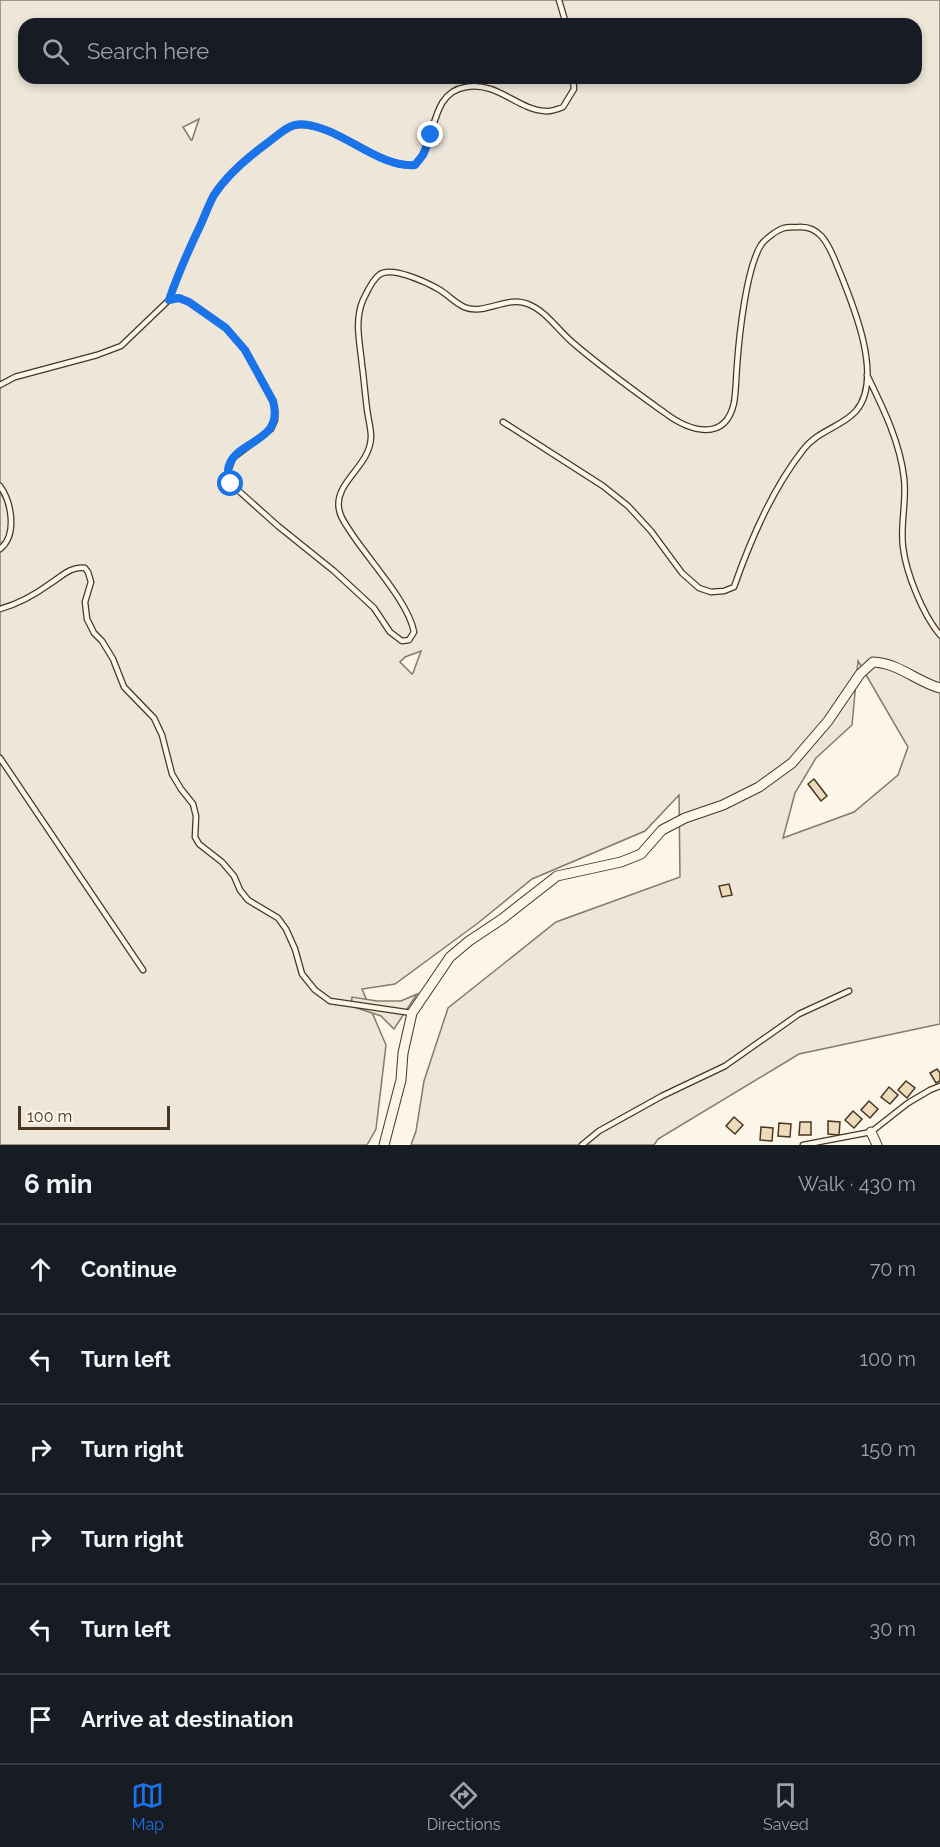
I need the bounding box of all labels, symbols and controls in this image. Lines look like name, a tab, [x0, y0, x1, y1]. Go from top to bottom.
search box	[18, 18, 922, 84]
icon: search	[39, 35, 72, 68]
text: Search here	[87, 38, 209, 64]
route end	[417, 121, 443, 147]
route start	[217, 470, 243, 496]
scale bar	[18, 1103, 170, 1130]
text: 100 m	[27, 1107, 72, 1126]
text: 6 min	[24, 1169, 93, 1199]
text: Walk · 430 m	[798, 1172, 916, 1196]
icon: ahead	[24, 1253, 57, 1286]
text: Continue	[81, 1256, 177, 1282]
text: 70 m	[870, 1257, 916, 1281]
icon: left	[24, 1343, 57, 1376]
text: Turn left	[81, 1346, 171, 1372]
text: 100 m	[859, 1347, 916, 1371]
icon: right	[24, 1433, 57, 1466]
text: Turn right	[81, 1436, 184, 1462]
text: 150 m	[861, 1437, 916, 1461]
icon: right	[24, 1523, 57, 1556]
text: Turn right	[81, 1526, 184, 1552]
text: 80 m	[868, 1527, 916, 1551]
icon: left	[24, 1613, 57, 1646]
text: Turn left	[81, 1616, 171, 1642]
text: 30 m	[870, 1617, 916, 1641]
icon: arrive	[24, 1703, 57, 1736]
text: Arrive at destination	[81, 1706, 294, 1732]
tab: Map	[131, 1779, 164, 1834]
tab: Directions	[427, 1779, 501, 1834]
tab: Saved	[763, 1779, 809, 1834]

